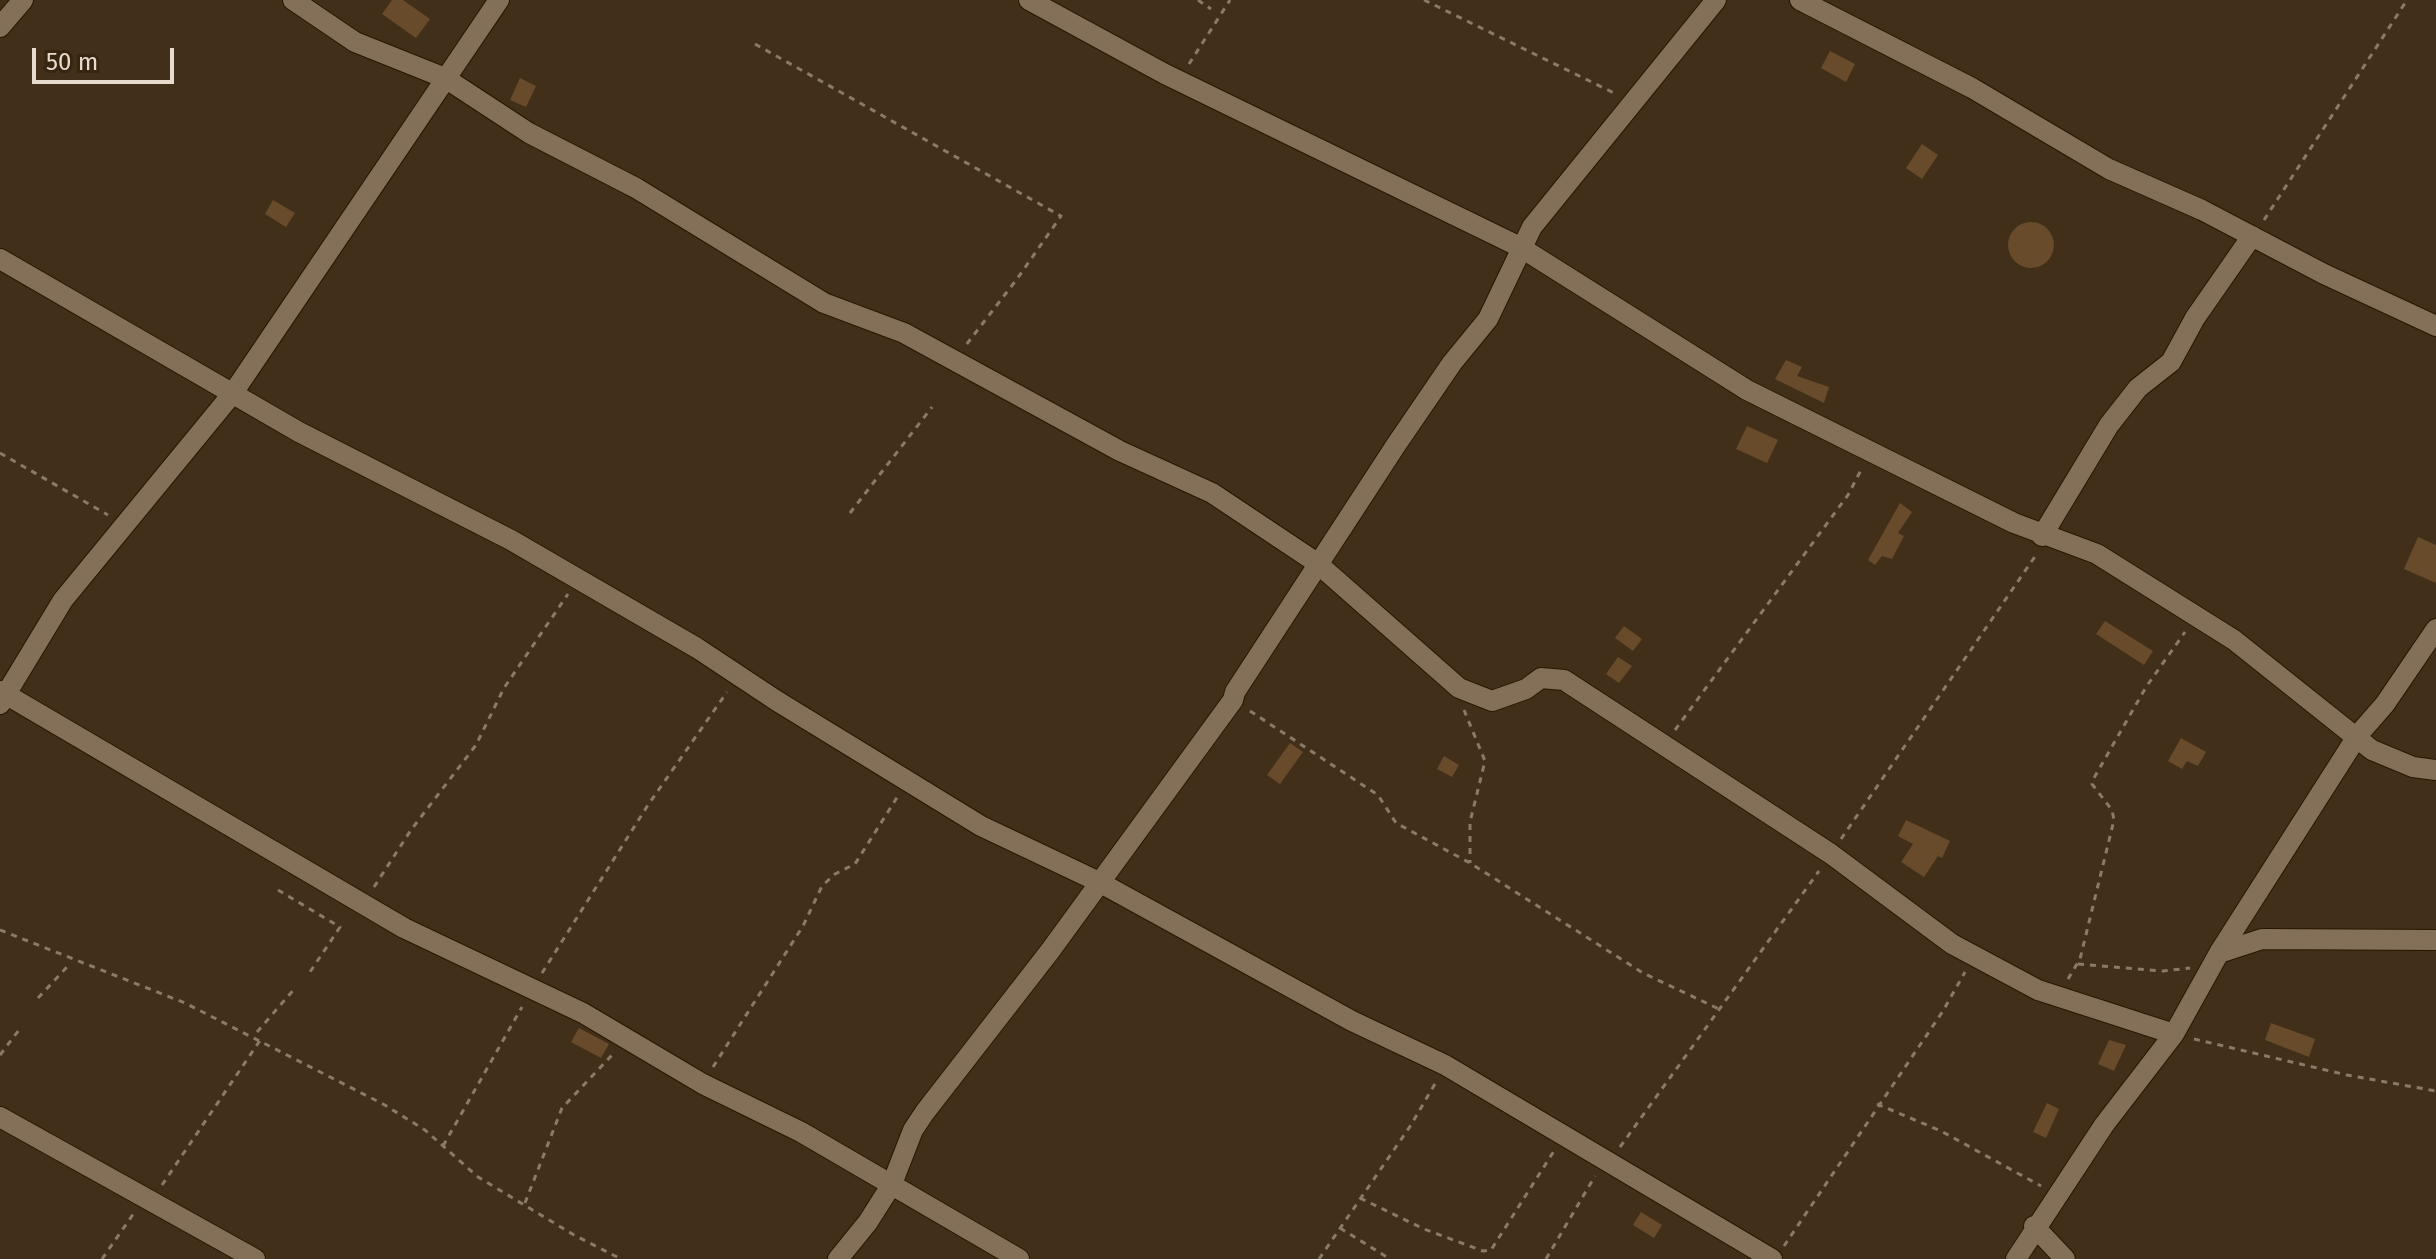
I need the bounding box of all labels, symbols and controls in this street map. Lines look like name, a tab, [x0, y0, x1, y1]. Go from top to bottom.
scale bar	[36, 32, 178, 82]
text: 50 m	[46, 48, 98, 76]

